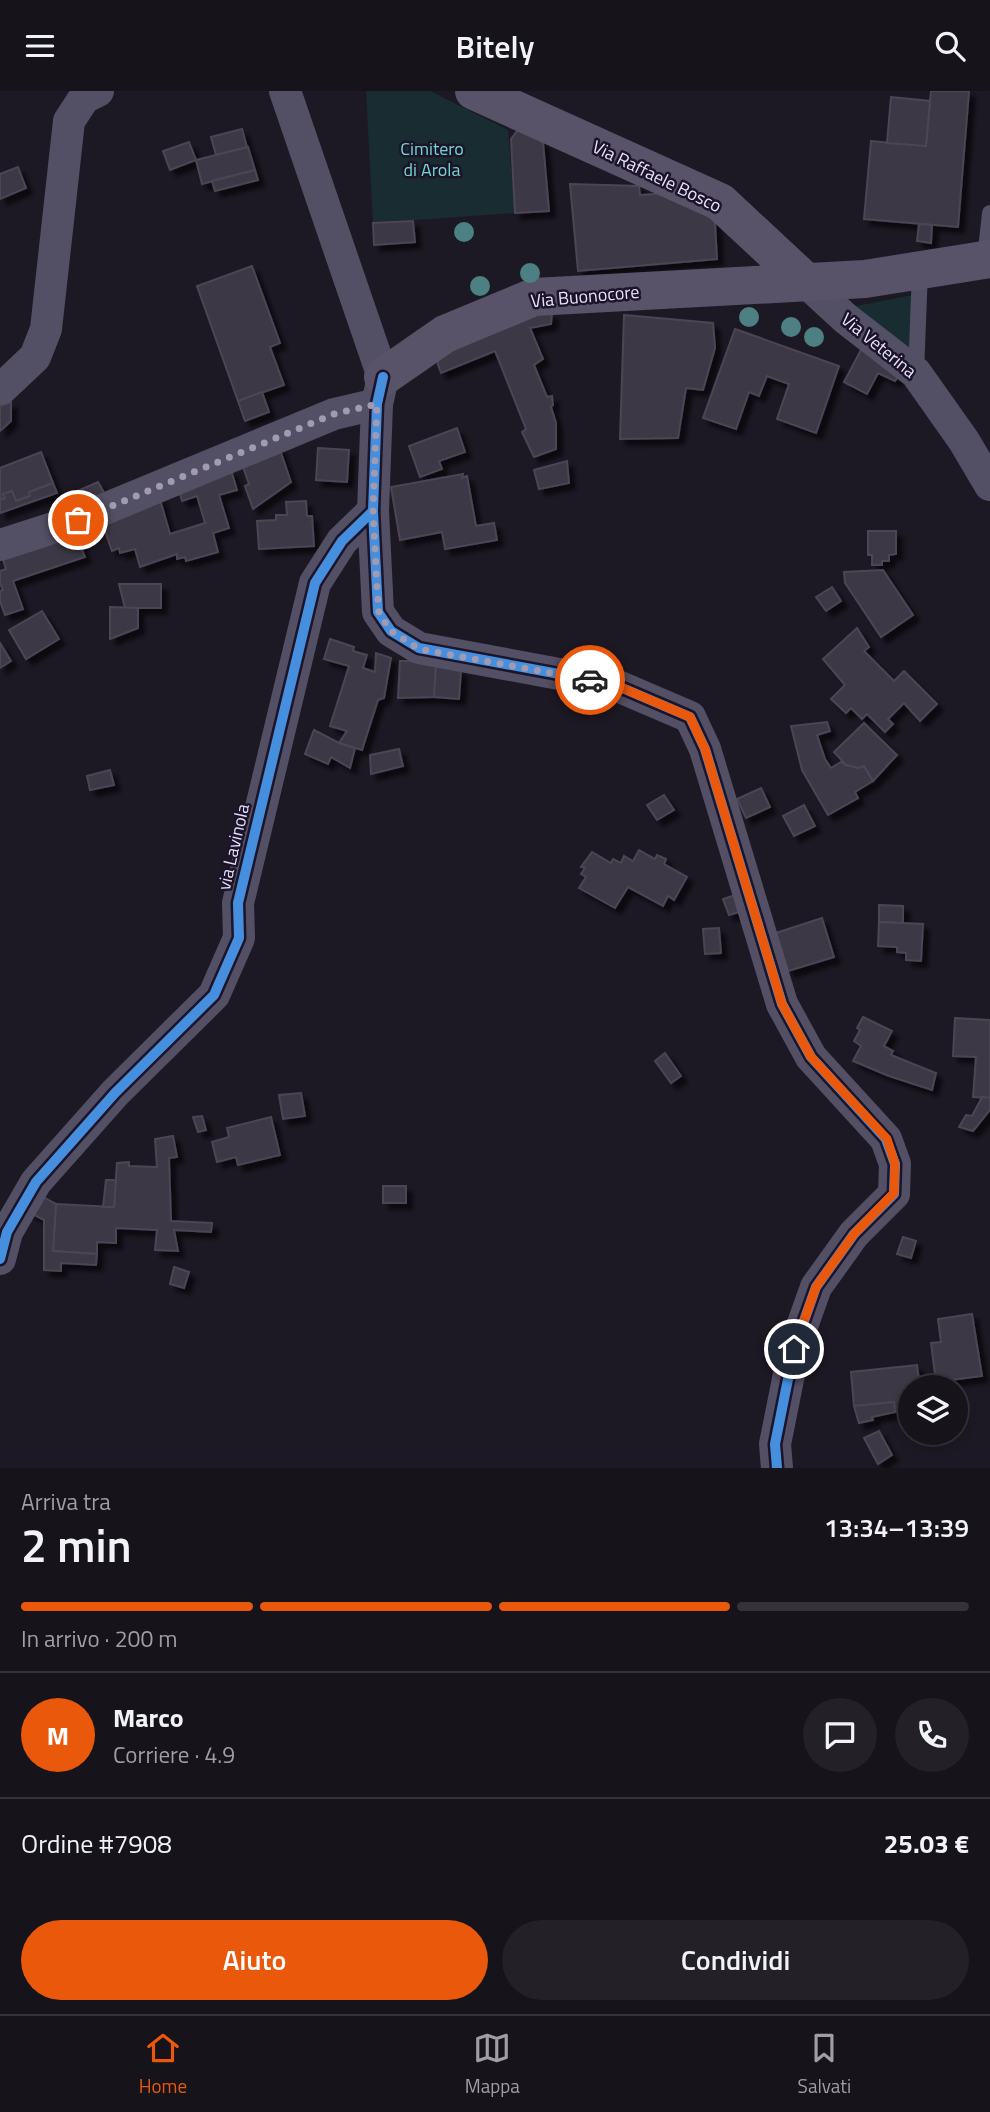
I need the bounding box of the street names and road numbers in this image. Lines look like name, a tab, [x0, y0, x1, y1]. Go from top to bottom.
street label: Via Raffaele Bosco	[588, 133, 726, 219]
street label: Via Buonocore	[529, 278, 641, 314]
street label: Via Veterina	[835, 306, 923, 384]
street label: via Lavinola	[210, 801, 256, 893]

